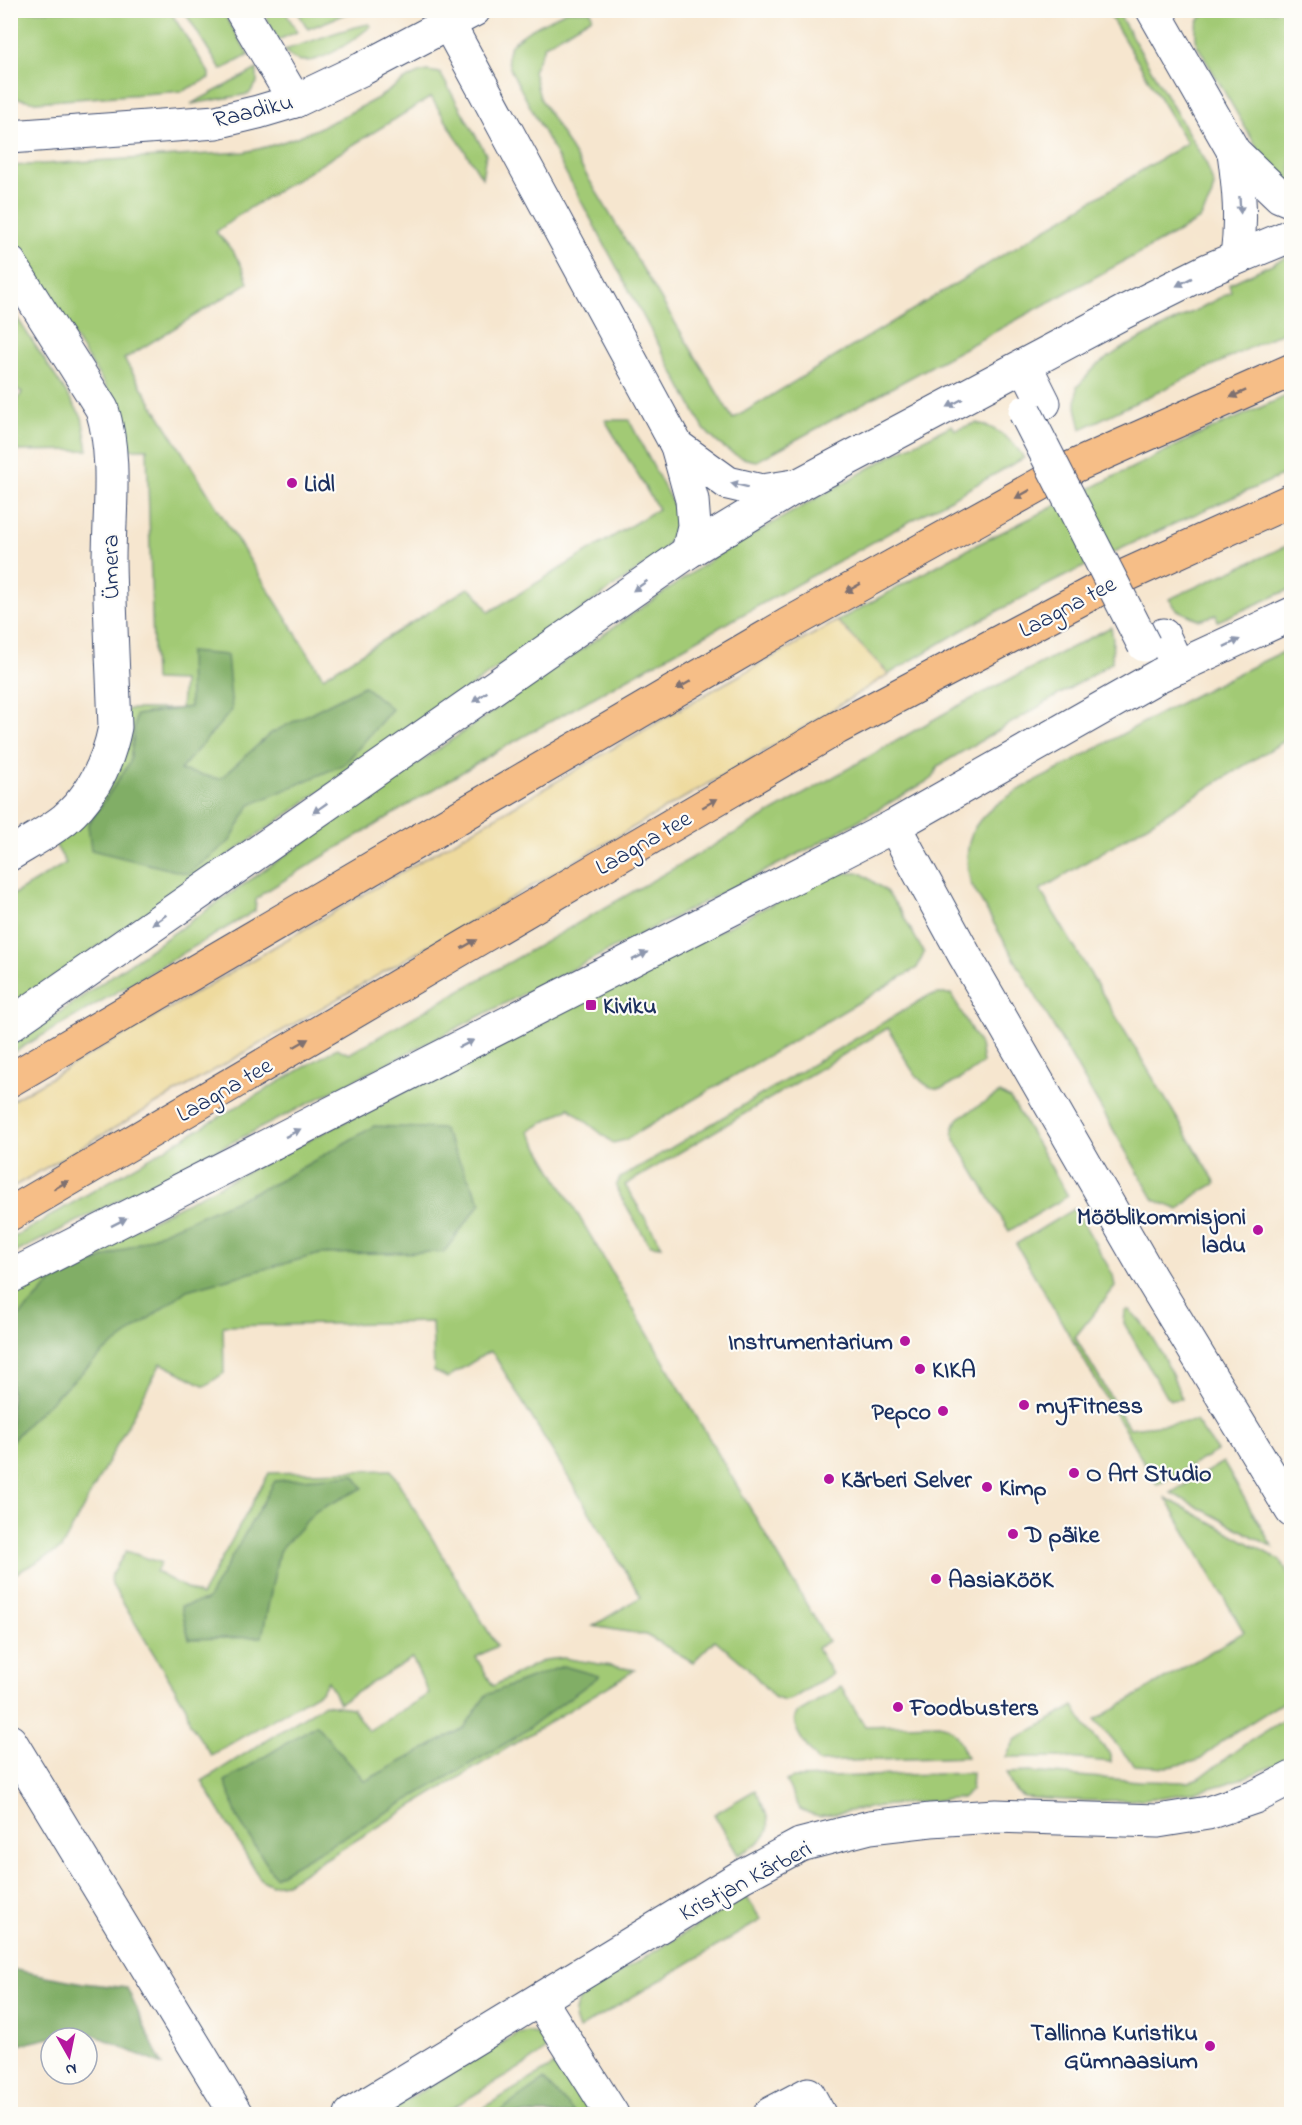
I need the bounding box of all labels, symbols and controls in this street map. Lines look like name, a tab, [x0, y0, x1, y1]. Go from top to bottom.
street label: Raadiku	[210, 86, 297, 139]
one-way arrow	[1236, 195, 1245, 214]
one-way arrow	[1176, 277, 1193, 287]
one-way arrow	[1229, 390, 1247, 399]
one-way arrow	[946, 398, 963, 408]
place label: Lidl	[304, 468, 335, 503]
marker: Lidl	[285, 476, 299, 490]
one-way arrow	[730, 480, 749, 490]
one-way arrow	[1014, 489, 1031, 499]
street label: Ümera	[94, 534, 131, 600]
street label: Laagna tee	[1013, 568, 1123, 649]
one-way arrow	[632, 580, 648, 591]
one-way arrow	[844, 583, 861, 593]
one-way arrow	[1223, 638, 1240, 647]
one-way arrow	[676, 680, 692, 691]
one-way arrow	[472, 691, 488, 703]
one-way arrow	[702, 797, 718, 808]
one-way arrow	[312, 802, 328, 814]
street label: Laagna tee	[590, 802, 699, 886]
one-way arrow	[152, 914, 168, 926]
one-way arrow	[461, 939, 477, 950]
one-way arrow	[632, 951, 649, 961]
place label: Kiviku	[603, 990, 657, 1025]
marker: Kiviku	[584, 998, 598, 1012]
one-way arrow	[293, 1038, 309, 1049]
one-way arrow	[458, 1040, 475, 1049]
street label: Laagna tee	[171, 1049, 280, 1133]
one-way arrow	[284, 1128, 301, 1138]
one-way arrow	[53, 1179, 69, 1190]
place label: Mööblikommisjoni ladu	[1077, 1201, 1246, 1264]
one-way arrow	[110, 1217, 127, 1226]
marker: Mööblikommisjoni ladu	[1251, 1223, 1265, 1237]
place label: Instrumentarium	[728, 1326, 893, 1361]
marker: Instrumentarium	[898, 1334, 912, 1348]
place label: KIKA	[932, 1354, 976, 1389]
marker: KIKA	[913, 1362, 927, 1376]
place label: myFitness	[1036, 1390, 1143, 1426]
place label: Pepco	[872, 1396, 931, 1431]
marker: myFitness	[1017, 1398, 1031, 1412]
marker: Pepco	[936, 1404, 950, 1418]
place label: O Art Studio	[1086, 1458, 1211, 1493]
place label: Kärberi Selver	[841, 1464, 972, 1499]
marker: O Art Studio	[1067, 1466, 1081, 1480]
marker: Kärberi Selver	[822, 1472, 836, 1486]
place label: Kimp	[999, 1472, 1047, 1507]
marker: Kimp	[980, 1480, 994, 1494]
place label: D päike	[1024, 1519, 1101, 1554]
marker: D päike	[1006, 1527, 1020, 1541]
place label: AasiaKööK	[948, 1564, 1055, 1599]
marker: AasiaKööK	[929, 1572, 943, 1586]
place label: Foodbusters	[909, 1692, 1039, 1727]
marker: Foodbusters	[891, 1700, 905, 1714]
street label: Kristjan Kärberi	[674, 1833, 819, 1932]
place label: Tallinna Kuristiku Gümnaasium	[1030, 2017, 1198, 2080]
north arrow	[39, 2026, 99, 2086]
marker: Tallinna Kuristiku Gümnaasium	[1203, 2039, 1217, 2053]
text: N	[64, 2056, 78, 2082]

